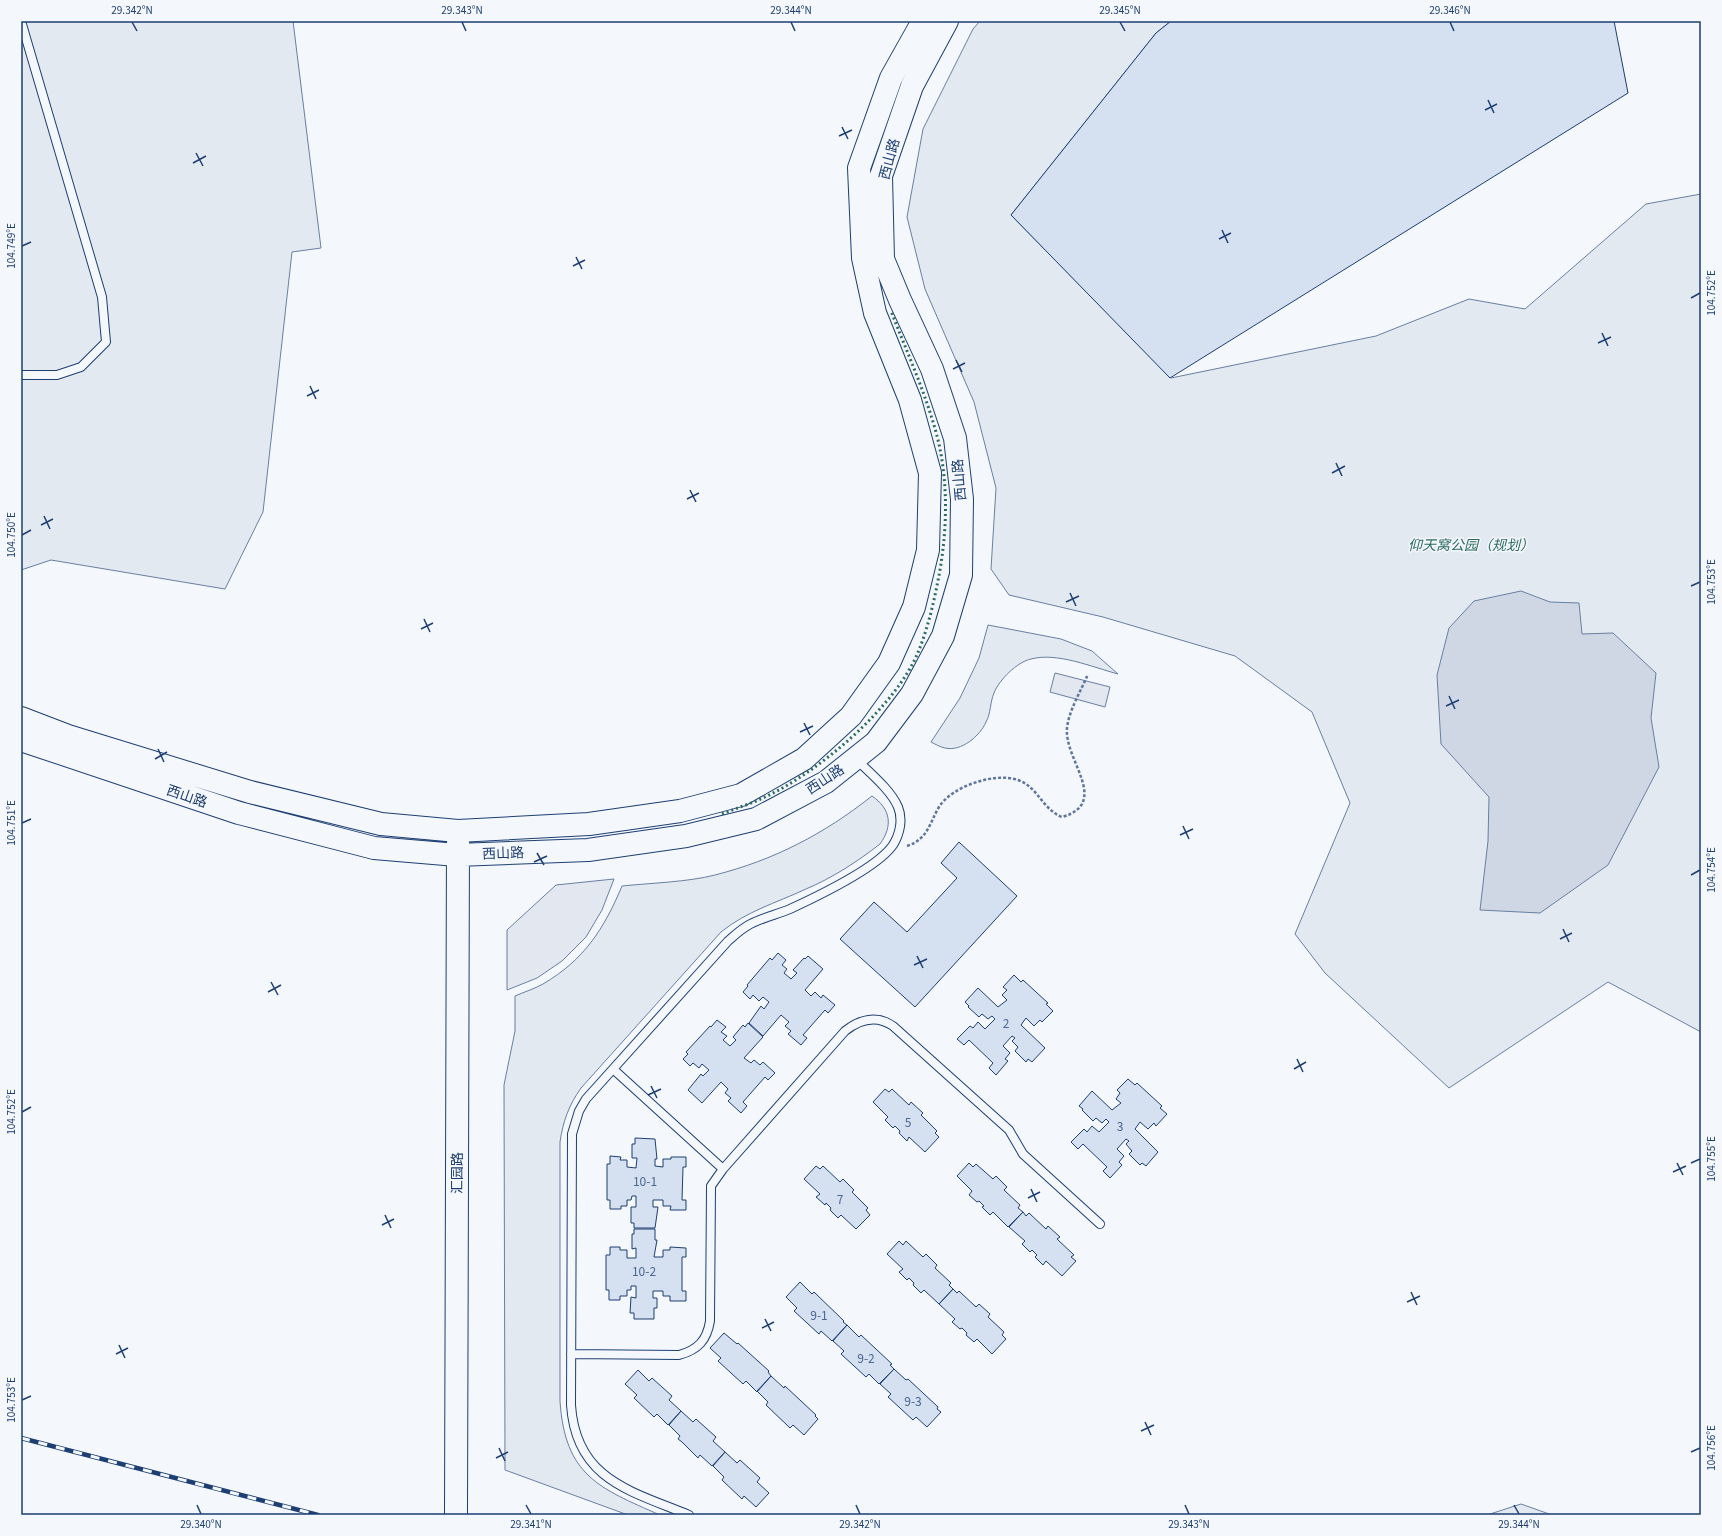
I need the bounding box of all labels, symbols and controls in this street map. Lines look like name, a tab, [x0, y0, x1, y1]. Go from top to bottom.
text: 29.342°N	[111, 2, 153, 17]
text: 29.343°N	[441, 2, 483, 17]
text: 29.344°N	[770, 2, 812, 17]
text: 29.345°N	[1099, 2, 1141, 17]
text: 29.346°N	[1429, 2, 1471, 17]
street label: 西山路	[873, 136, 903, 182]
text: 104.749°E	[3, 223, 18, 269]
text: 104.752°E	[1703, 270, 1718, 316]
street label: 西山路	[946, 458, 970, 502]
text: 104.750°E	[3, 512, 18, 558]
park label: 仰天窝公园（规划）	[1408, 534, 1534, 554]
text: 104.753°E	[1703, 559, 1718, 605]
street label: 西山路	[801, 758, 848, 798]
street label: 西山路	[164, 779, 210, 811]
text: 104.751°E	[3, 800, 18, 846]
street label: 西山路	[482, 841, 524, 863]
text: 104.754°E	[1703, 847, 1718, 893]
house number: 2	[1003, 1014, 1010, 1031]
text: 104.752°E	[3, 1089, 18, 1135]
house number: 5	[905, 1113, 912, 1130]
house number: 3	[1117, 1117, 1123, 1134]
text: 104.755°E	[1703, 1136, 1718, 1182]
street label: 汇园路	[446, 1152, 466, 1194]
house number: 10-1	[633, 1172, 657, 1189]
house number: 7	[837, 1190, 844, 1207]
house number: 10-2	[632, 1262, 656, 1279]
house number: 9-1	[810, 1306, 828, 1323]
house number: 9-2	[857, 1349, 875, 1366]
text: 104.753°E	[3, 1377, 18, 1423]
house number: 9-3	[904, 1392, 922, 1409]
text: 104.756°E	[1703, 1425, 1718, 1471]
text: 29.340°N	[180, 1516, 222, 1531]
text: 29.341°N	[510, 1516, 552, 1531]
text: 29.342°N	[839, 1516, 881, 1531]
text: 29.343°N	[1168, 1516, 1210, 1531]
text: 29.344°N	[1498, 1516, 1540, 1531]

